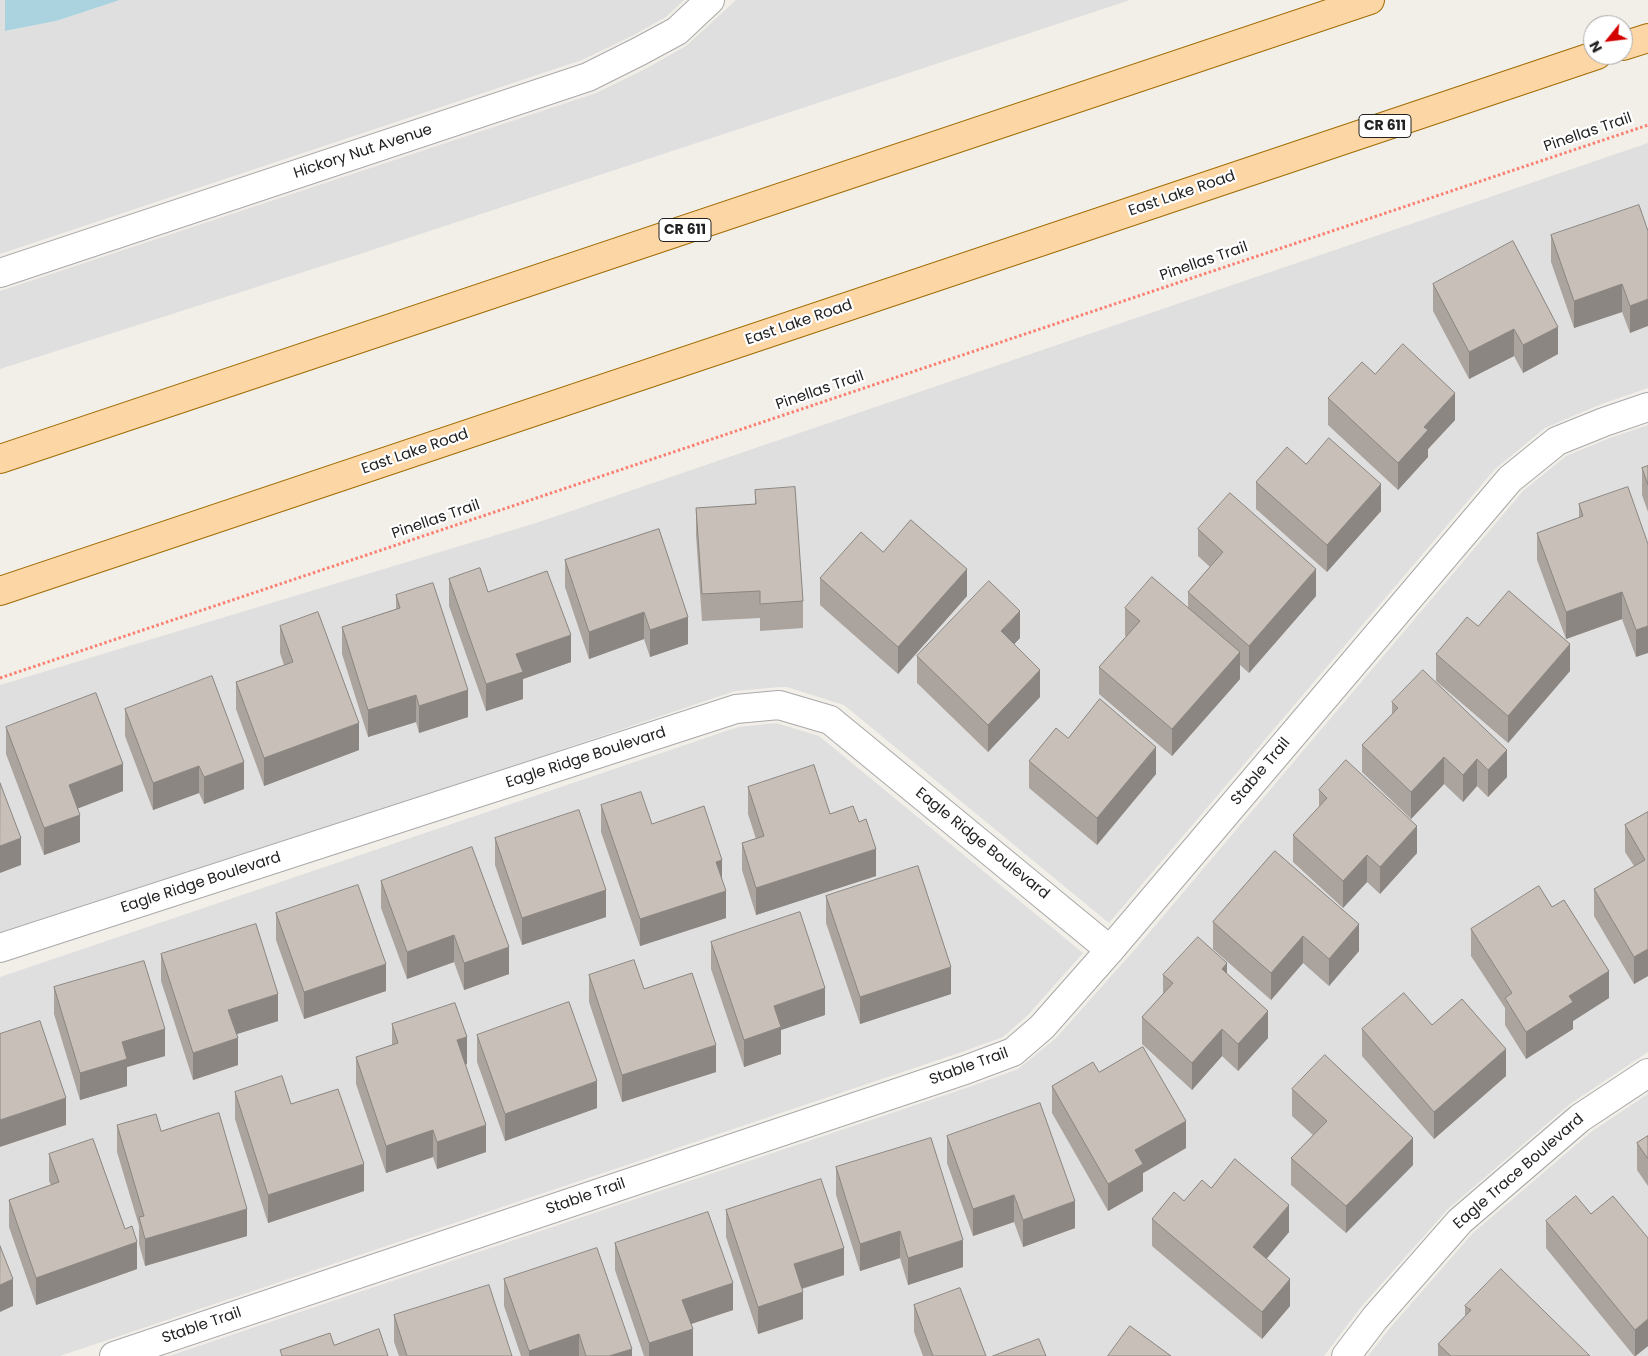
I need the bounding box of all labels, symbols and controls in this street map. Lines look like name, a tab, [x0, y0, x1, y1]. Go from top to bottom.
north arrow	[1583, 15, 1633, 65]
text: N	[1584, 37, 1607, 56]
street label: Pinellas Trail	[1542, 110, 1634, 156]
road number: CR 611	[1359, 114, 1411, 138]
street label: Hickory Nut Avenue	[292, 121, 434, 183]
street label: East Lake Road	[1126, 167, 1238, 221]
road number: CR 611	[659, 218, 711, 242]
street label: Pinellas Trail	[1158, 239, 1250, 285]
street label: East Lake Road	[743, 296, 855, 350]
street label: Pinellas Trail	[774, 368, 866, 414]
street label: East Lake Road	[359, 425, 471, 479]
street label: Pinellas Trail	[390, 497, 482, 543]
street label: Eagle Ridge Boulevard	[504, 724, 668, 792]
street label: Stable Trail	[1228, 735, 1294, 809]
street label: Eagle Ridge Boulevard	[911, 784, 1053, 904]
street label: Eagle Ridge Boulevard	[119, 849, 283, 917]
street label: Stable Trail	[927, 1044, 1011, 1090]
street label: Eagle Trace Boulevard	[1450, 1110, 1588, 1234]
street label: Stable Trail	[544, 1175, 628, 1219]
street label: Stable Trail	[160, 1304, 244, 1348]

